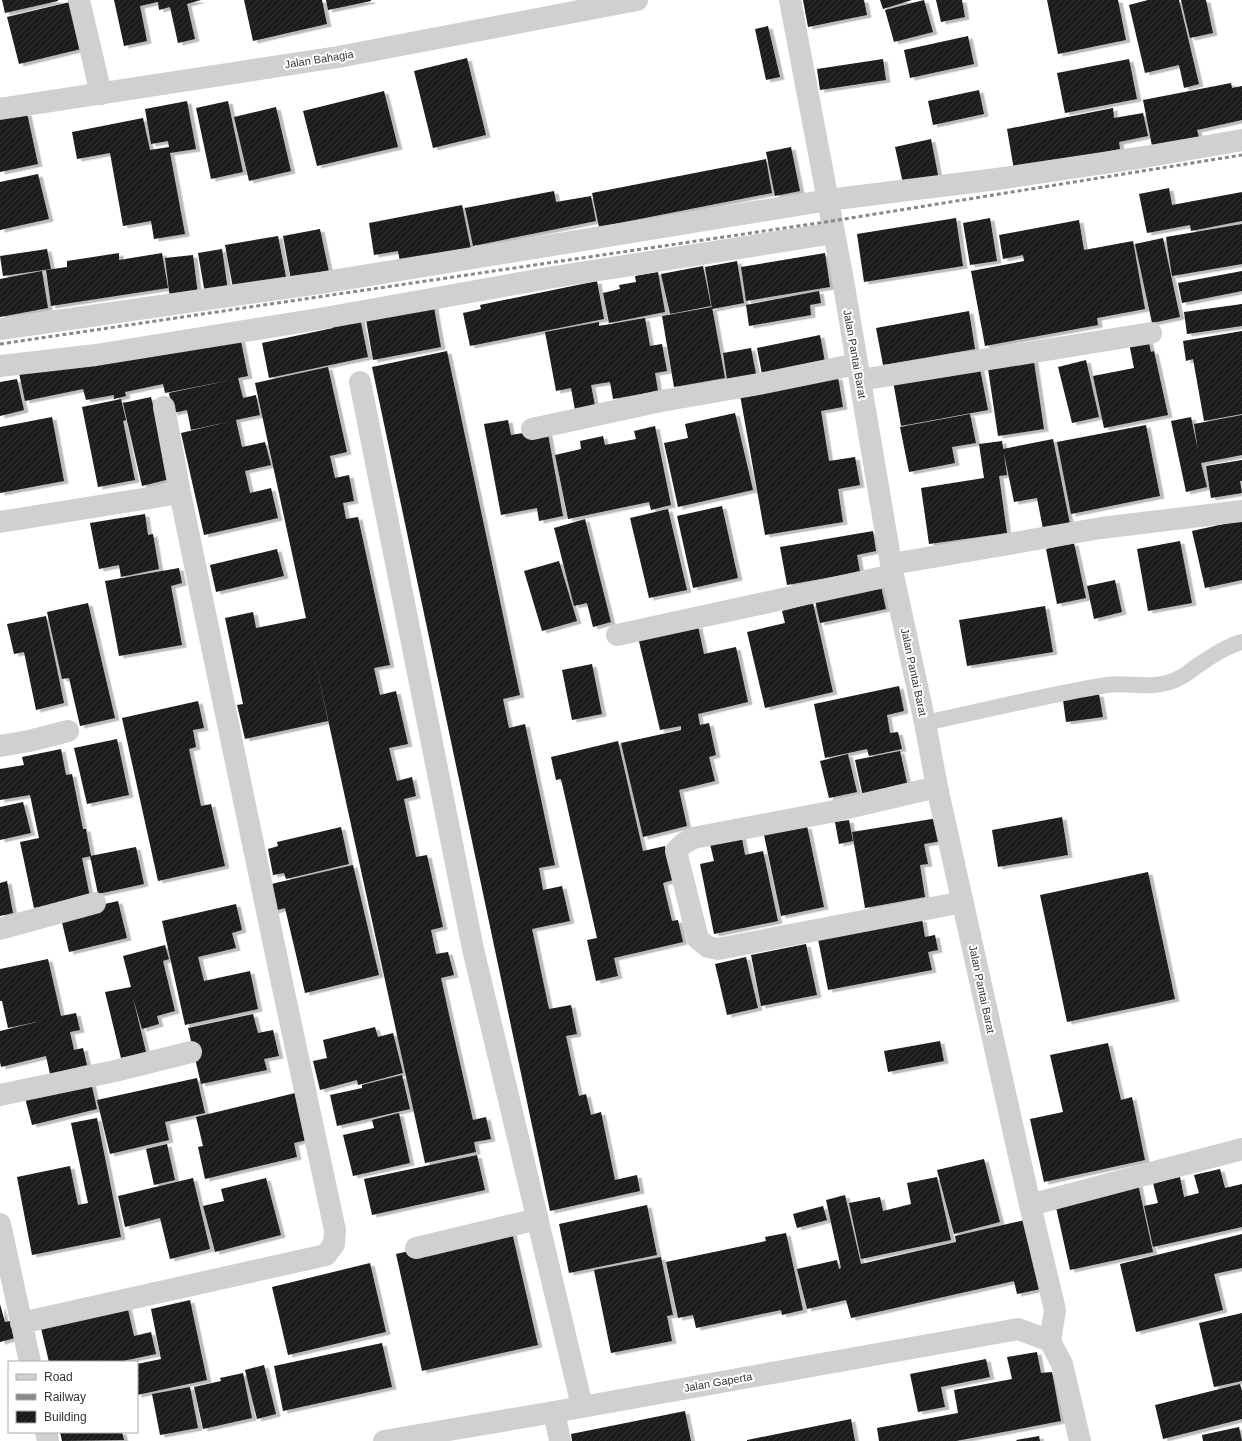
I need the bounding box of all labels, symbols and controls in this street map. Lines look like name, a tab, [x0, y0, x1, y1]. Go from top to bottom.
street label: Jalan Bahagia	[284, 47, 355, 70]
street label: Jalan Pantai Barat	[841, 309, 869, 399]
street label: Jalan Pantai Barat	[899, 627, 929, 717]
street label: Jalan Pantai Barat	[967, 944, 997, 1034]
legend	[8, 1361, 138, 1433]
text: Road	[44, 1370, 73, 1384]
street label: Jalan Gaperta	[683, 1370, 754, 1394]
text: Railway	[44, 1390, 86, 1404]
text: Building	[44, 1410, 87, 1424]

